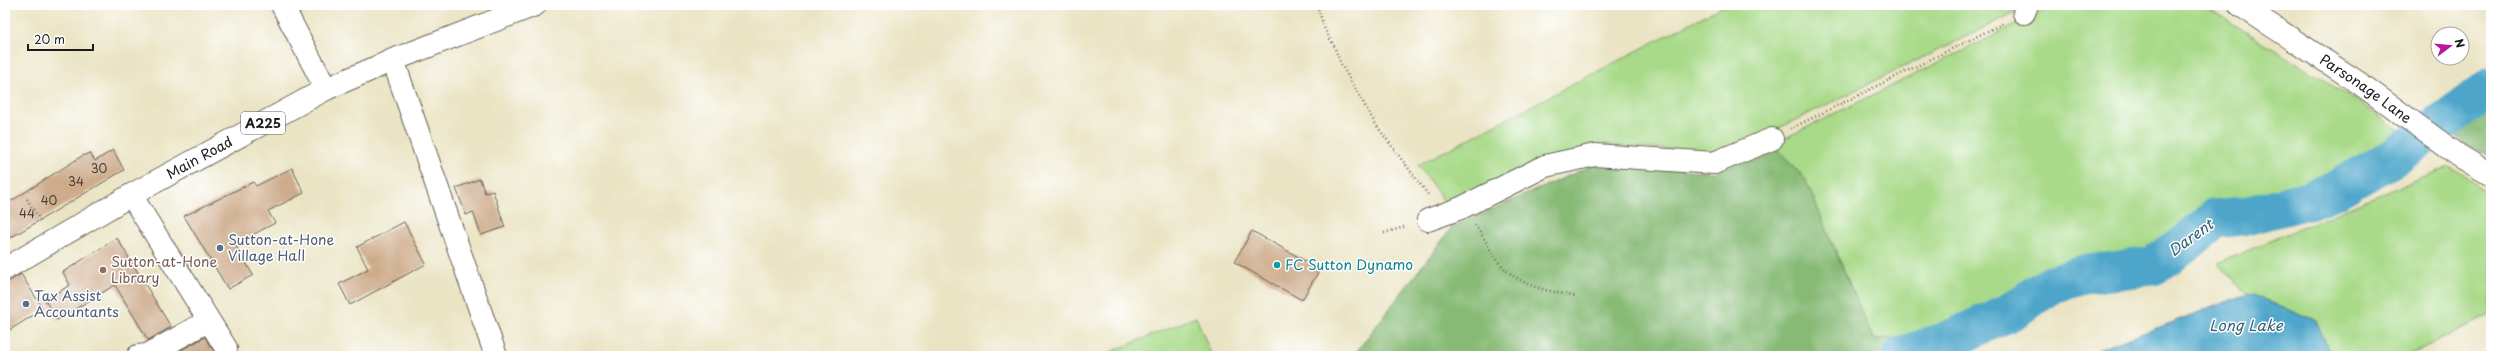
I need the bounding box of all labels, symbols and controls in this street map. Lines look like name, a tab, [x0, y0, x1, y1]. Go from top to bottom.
scale bar	[28, 26, 93, 52]
north arrow	[2430, 26, 2470, 66]
text: 20 m	[34, 30, 65, 48]
text: N	[2451, 37, 2470, 50]
street label: Parsonage Lane	[2315, 49, 2416, 128]
road number: A225	[241, 112, 285, 134]
street label: Main Road	[162, 131, 236, 184]
house number: 30	[91, 159, 108, 177]
house number: 34	[68, 172, 84, 190]
house number: 40	[41, 191, 58, 209]
house number: 44	[19, 204, 35, 222]
water label: Darent	[2163, 211, 2219, 261]
place label: Sutton-at-Hone Village Hall	[228, 229, 334, 266]
marker: Sutton-at-Hone Village Hall	[215, 243, 225, 253]
place label: Sutton-at-Hone Library	[111, 251, 217, 288]
place label: FC Sutton Dynamo	[1285, 254, 1413, 275]
marker: FC Sutton Dynamo	[1272, 260, 1282, 270]
marker: Sutton-at-Hone Library	[98, 265, 108, 275]
place label: Tax Assist Accountants	[34, 285, 119, 322]
marker: Tax Assist Accountants	[21, 299, 31, 309]
water label: Long Lake	[2209, 313, 2284, 336]

